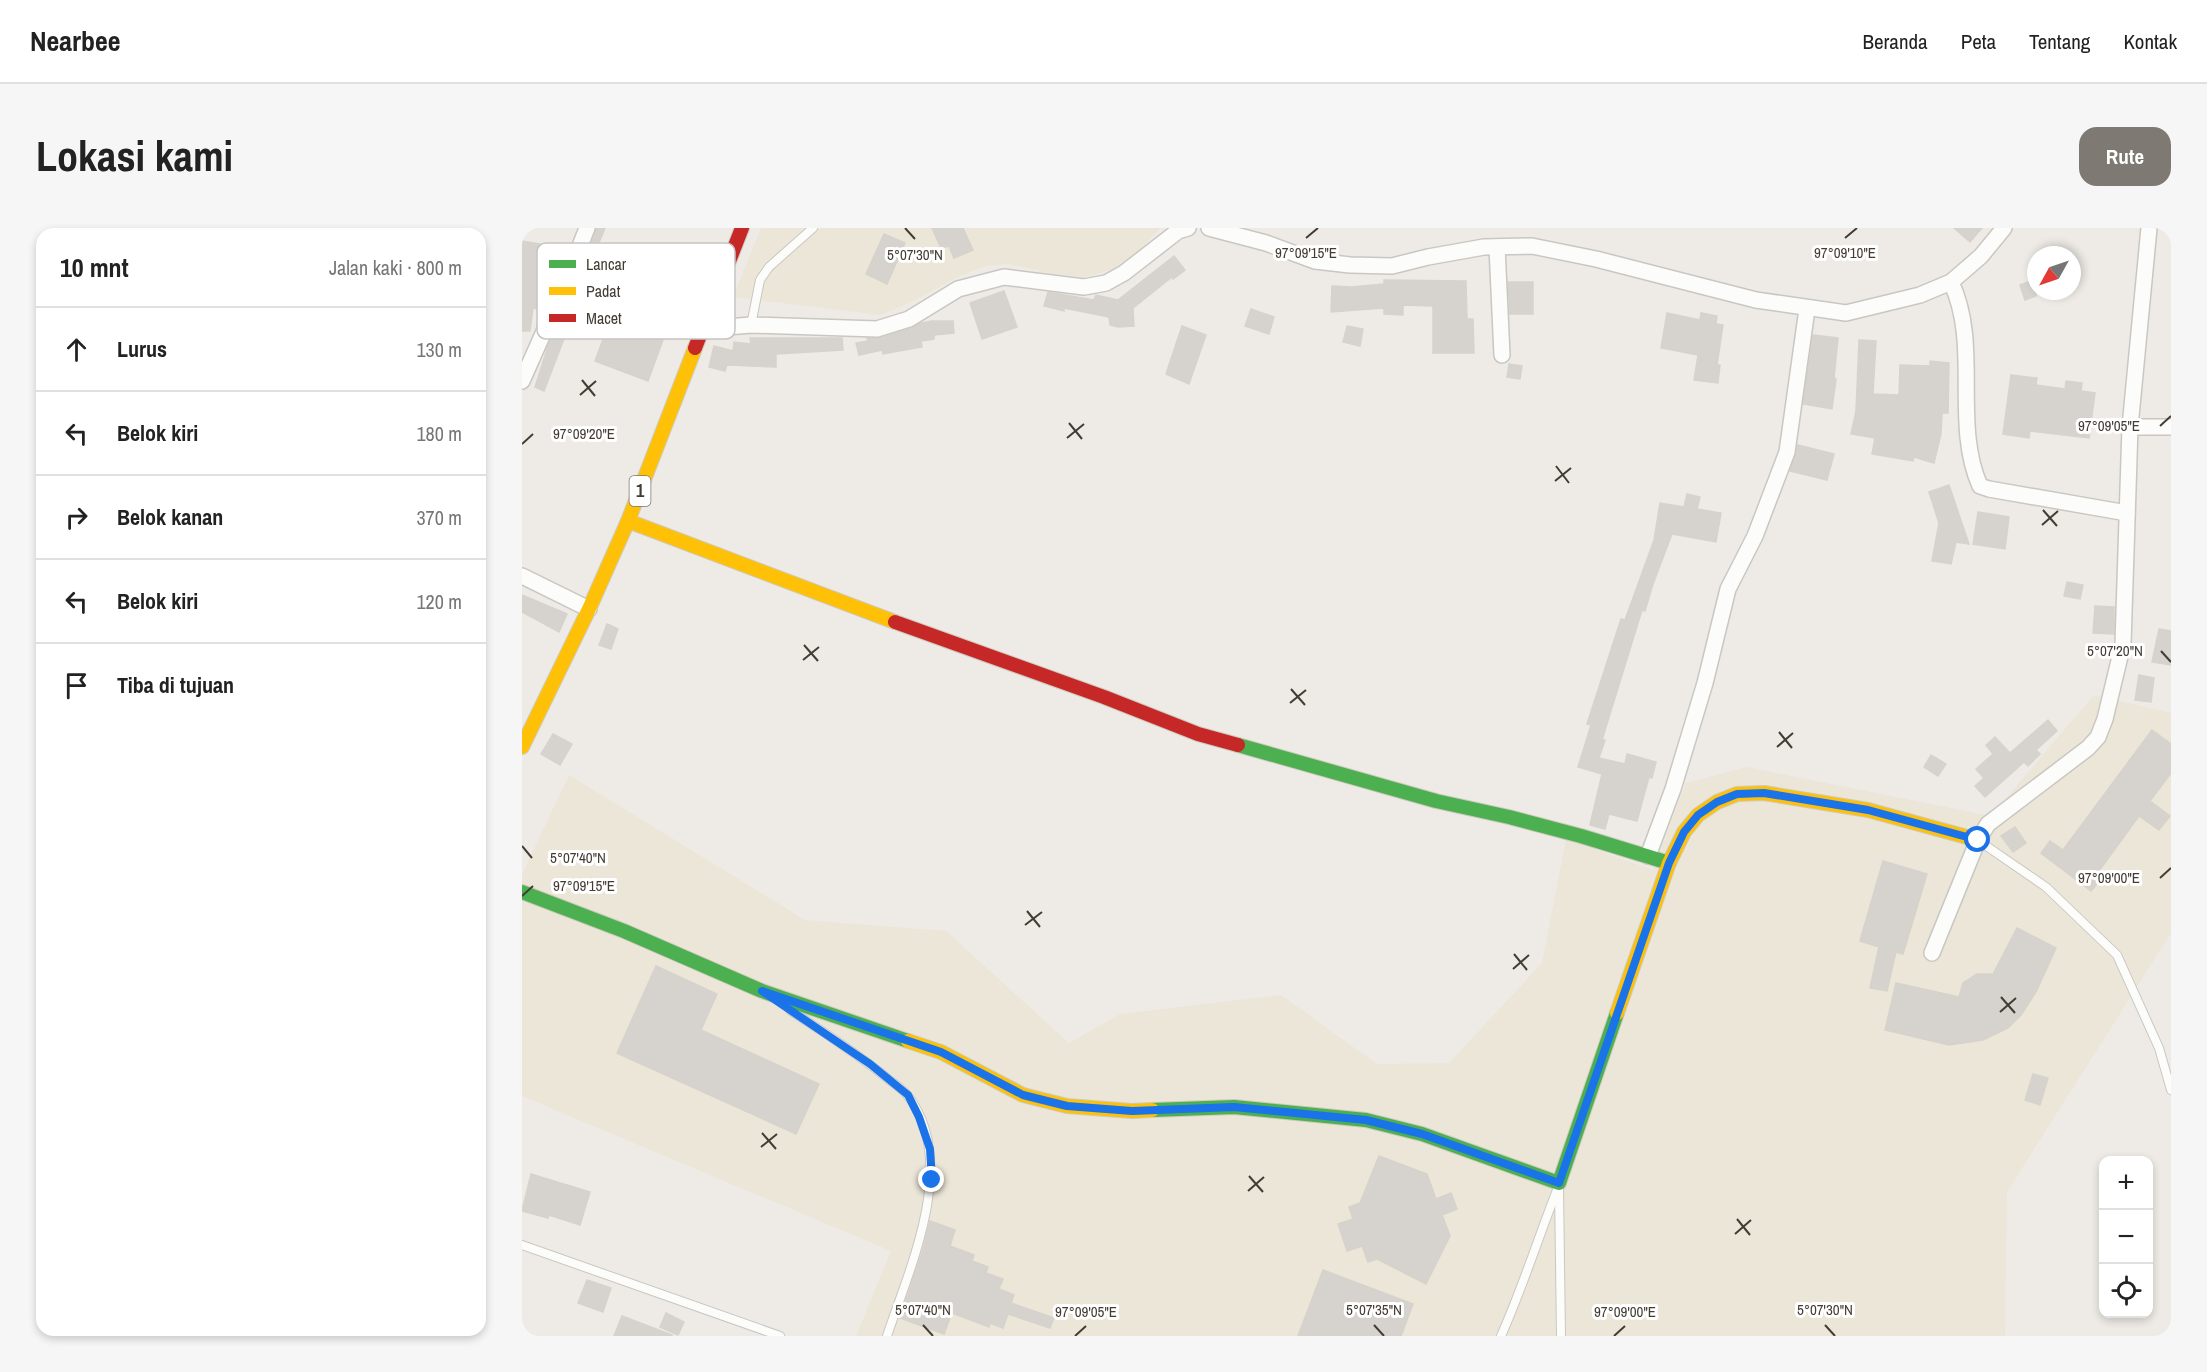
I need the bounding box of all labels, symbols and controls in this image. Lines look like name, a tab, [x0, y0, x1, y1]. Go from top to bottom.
text: Nearbee	[30, 22, 121, 60]
text: Beranda	[1863, 27, 1928, 56]
text: Peta	[1961, 27, 1996, 56]
text: Tentang	[2029, 27, 2090, 56]
text: Kontak	[2123, 27, 2177, 56]
button: Rute	[2079, 127, 2171, 186]
text: Lokasi kami	[36, 128, 233, 184]
text: 97°09'15"E	[1275, 242, 1337, 263]
text: 97°09'10"E	[1814, 242, 1876, 263]
legend	[537, 243, 735, 339]
text: 5°07'30"N	[887, 244, 943, 265]
north arrow	[2027, 246, 2081, 300]
text: 10 mnt	[60, 250, 129, 285]
text: Lancar	[586, 253, 627, 275]
text: Jalan kaki · 800 m	[329, 254, 462, 281]
text: Padat	[586, 280, 621, 302]
text: Macet	[586, 307, 622, 329]
icon: ahead	[60, 333, 93, 366]
text: Lurus	[117, 334, 167, 364]
text: 130 m	[416, 336, 462, 363]
text: 97°09'05"E	[2078, 415, 2140, 436]
icon: left	[60, 417, 93, 450]
text: Belok kiri	[117, 418, 198, 448]
text: 180 m	[416, 420, 462, 447]
text: 97°09'20"E	[553, 423, 615, 444]
road number: 1	[630, 476, 650, 506]
icon: right	[60, 501, 93, 534]
text: Belok kanan	[117, 502, 223, 532]
text: 370 m	[416, 504, 462, 531]
icon: left	[60, 585, 93, 618]
text: Belok kiri	[117, 586, 198, 616]
text: 120 m	[416, 588, 462, 615]
text: 5°07'20"N	[2087, 640, 2143, 661]
icon: arrive	[60, 669, 93, 702]
text: Tiba di tujuan	[117, 670, 234, 700]
route start	[1964, 826, 1990, 852]
text: 5°07'40"N	[550, 847, 606, 868]
text: 97°09'00"E	[2078, 867, 2140, 888]
text: 97°09'15"E	[553, 875, 615, 896]
map controls	[2099, 1156, 2153, 1318]
button: +	[2099, 1156, 2153, 1210]
route end	[918, 1166, 944, 1192]
button: −	[2099, 1210, 2153, 1264]
button: locate	[2099, 1264, 2153, 1318]
text: 5°07'40"N	[895, 1299, 951, 1320]
text: 5°07'35"N	[1346, 1299, 1402, 1320]
text: 5°07'30"N	[1797, 1299, 1853, 1320]
text: 97°09'05"E	[1055, 1301, 1117, 1322]
text: 97°09'00"E	[1594, 1301, 1656, 1322]

